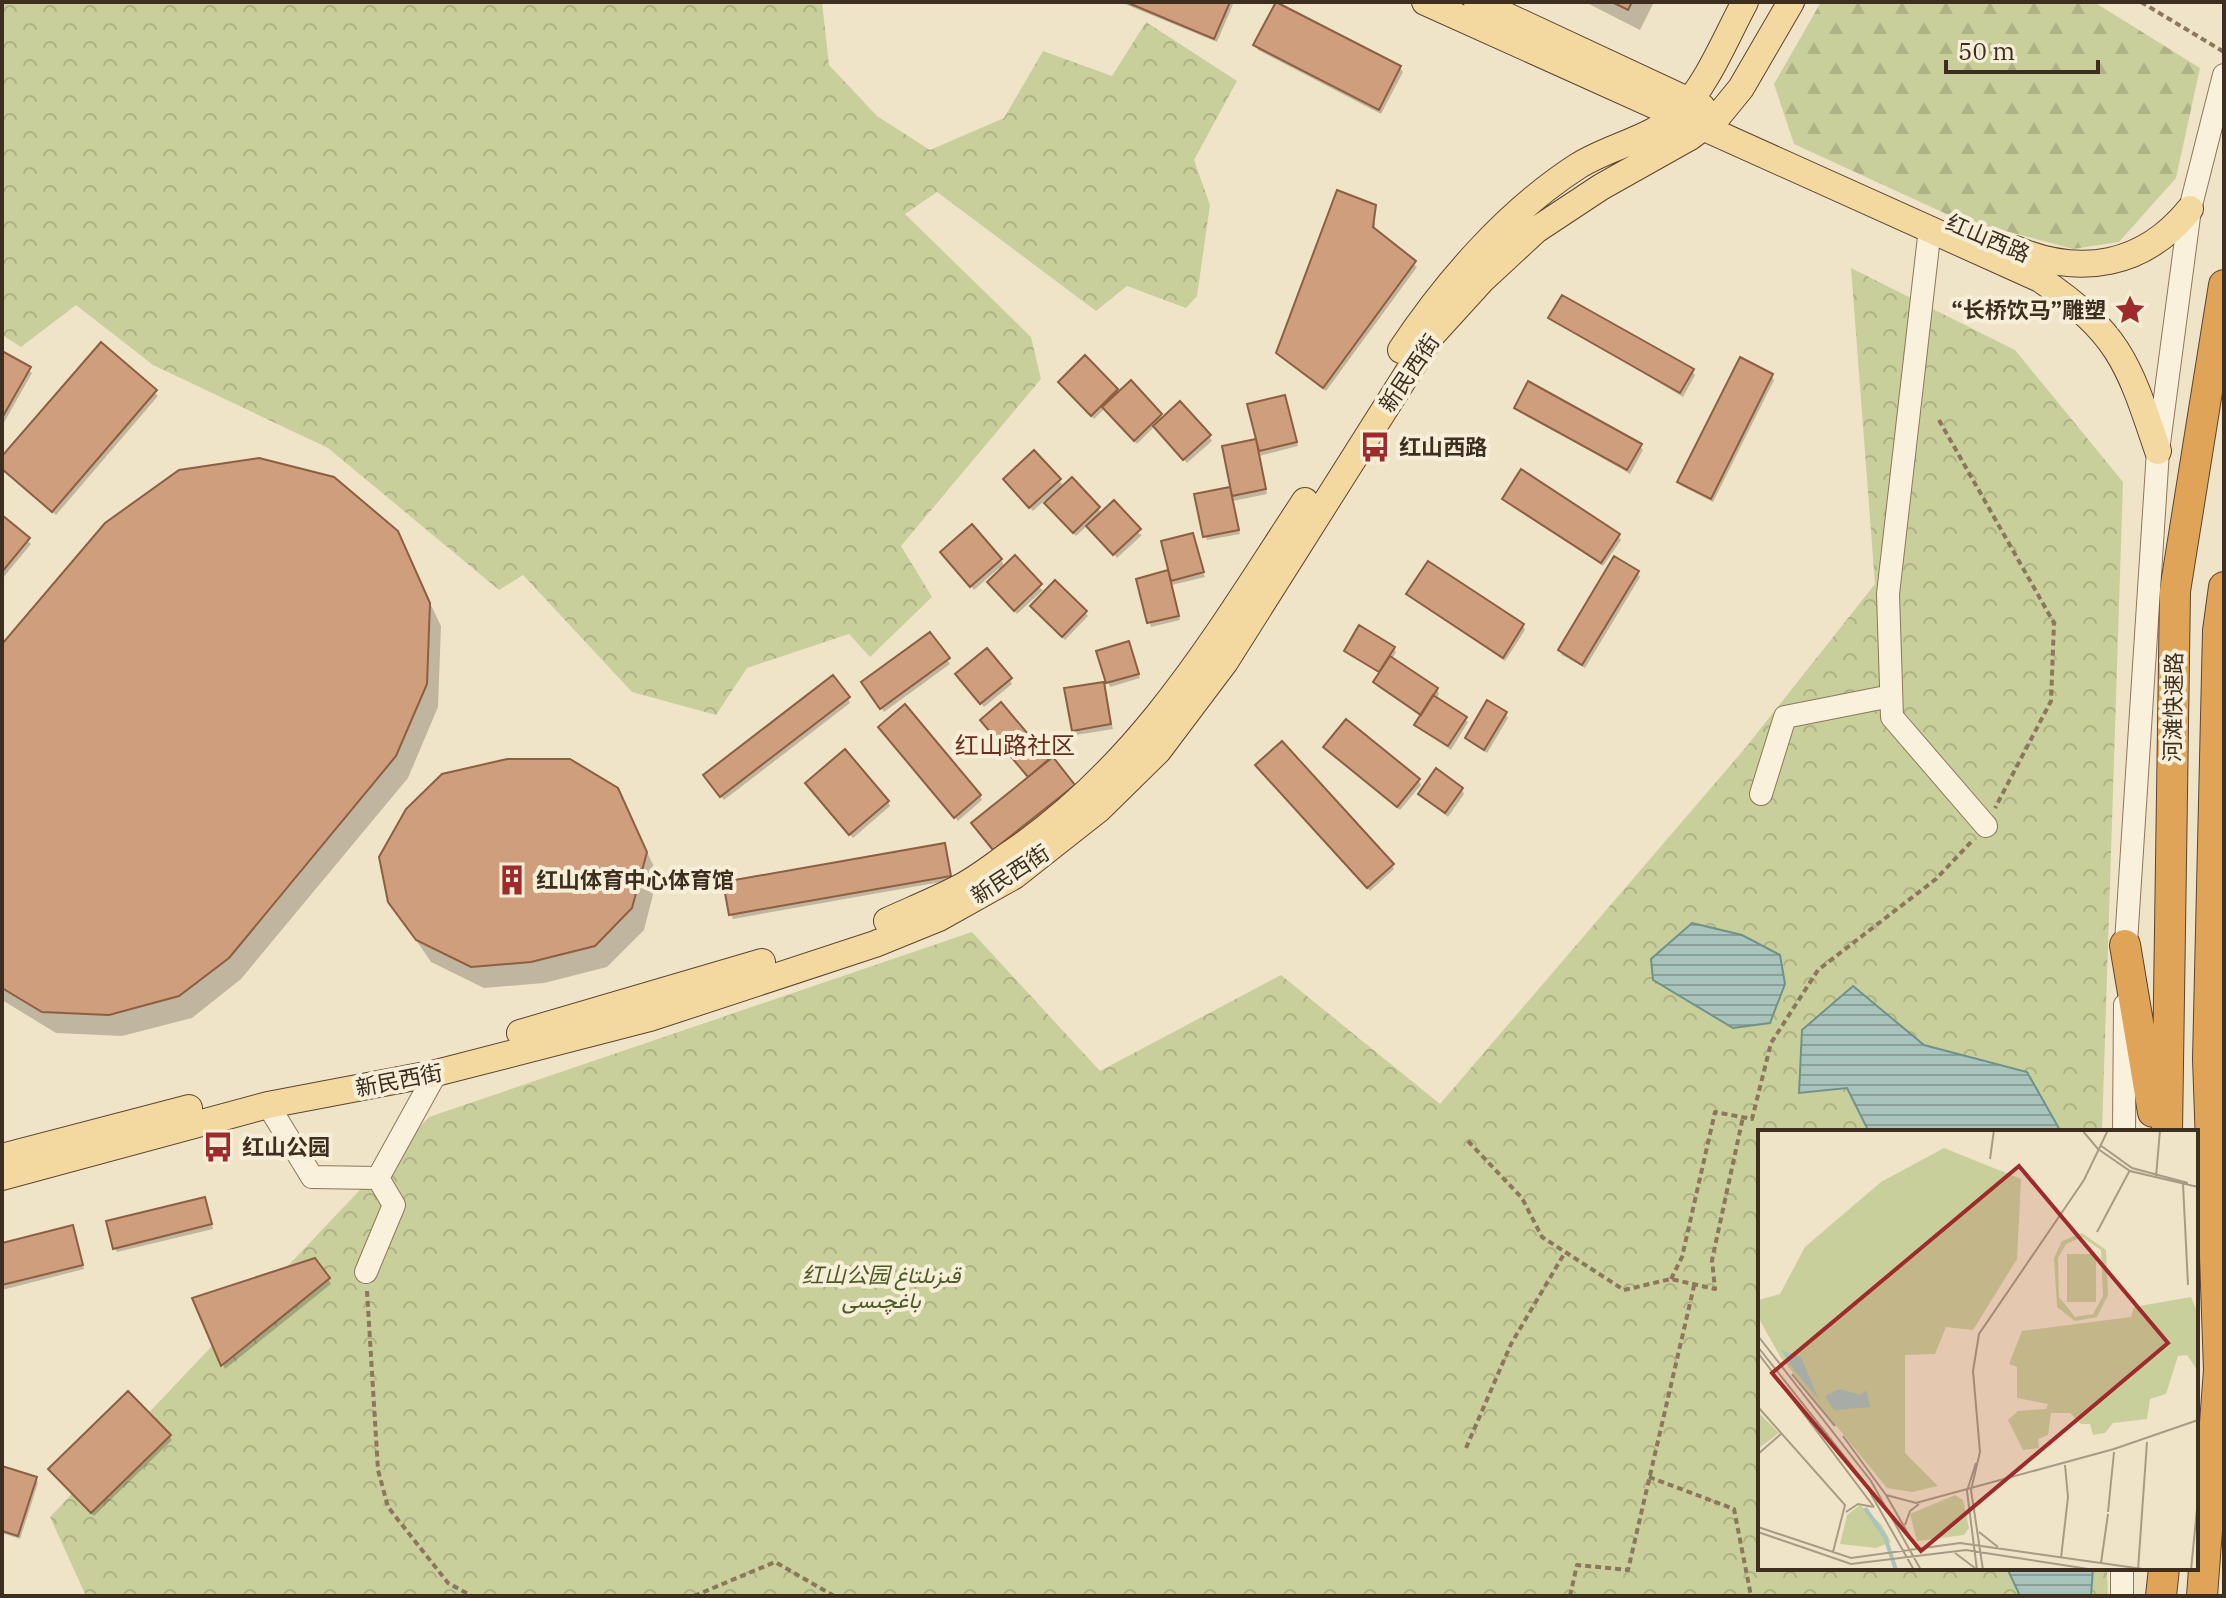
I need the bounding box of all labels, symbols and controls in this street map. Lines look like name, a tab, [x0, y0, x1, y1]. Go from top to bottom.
scale bar	[1946, 24, 2098, 74]
text: 50 m	[1958, 35, 2015, 67]
street label: 红山西路	[1942, 207, 2034, 268]
place icon: “长桥饮马”雕塑	[2113, 293, 2147, 327]
place label: “长桥饮马”雕塑	[1952, 295, 2106, 324]
street label: 新民西街	[1372, 328, 1445, 417]
bus stop icon: 红山西路	[1358, 430, 1392, 464]
place label: 红山西路	[1399, 432, 1487, 461]
street label: 河滩快速路	[2157, 652, 2188, 762]
district label: 红山路社区	[955, 729, 1075, 761]
street label: 新民西街	[965, 837, 1055, 910]
building icon: 红山体育中心体育馆	[495, 863, 529, 897]
place label: 红山体育中心体育馆	[536, 865, 734, 894]
street label: 新民西街	[353, 1057, 445, 1102]
bus stop icon: 红山公园	[201, 1130, 235, 1164]
inset map	[1758, 1130, 2198, 1570]
place label: 红山公园	[242, 1132, 330, 1161]
park label: 红山公园 قىزىلتاغ باغچىسى	[802, 1260, 962, 1315]

